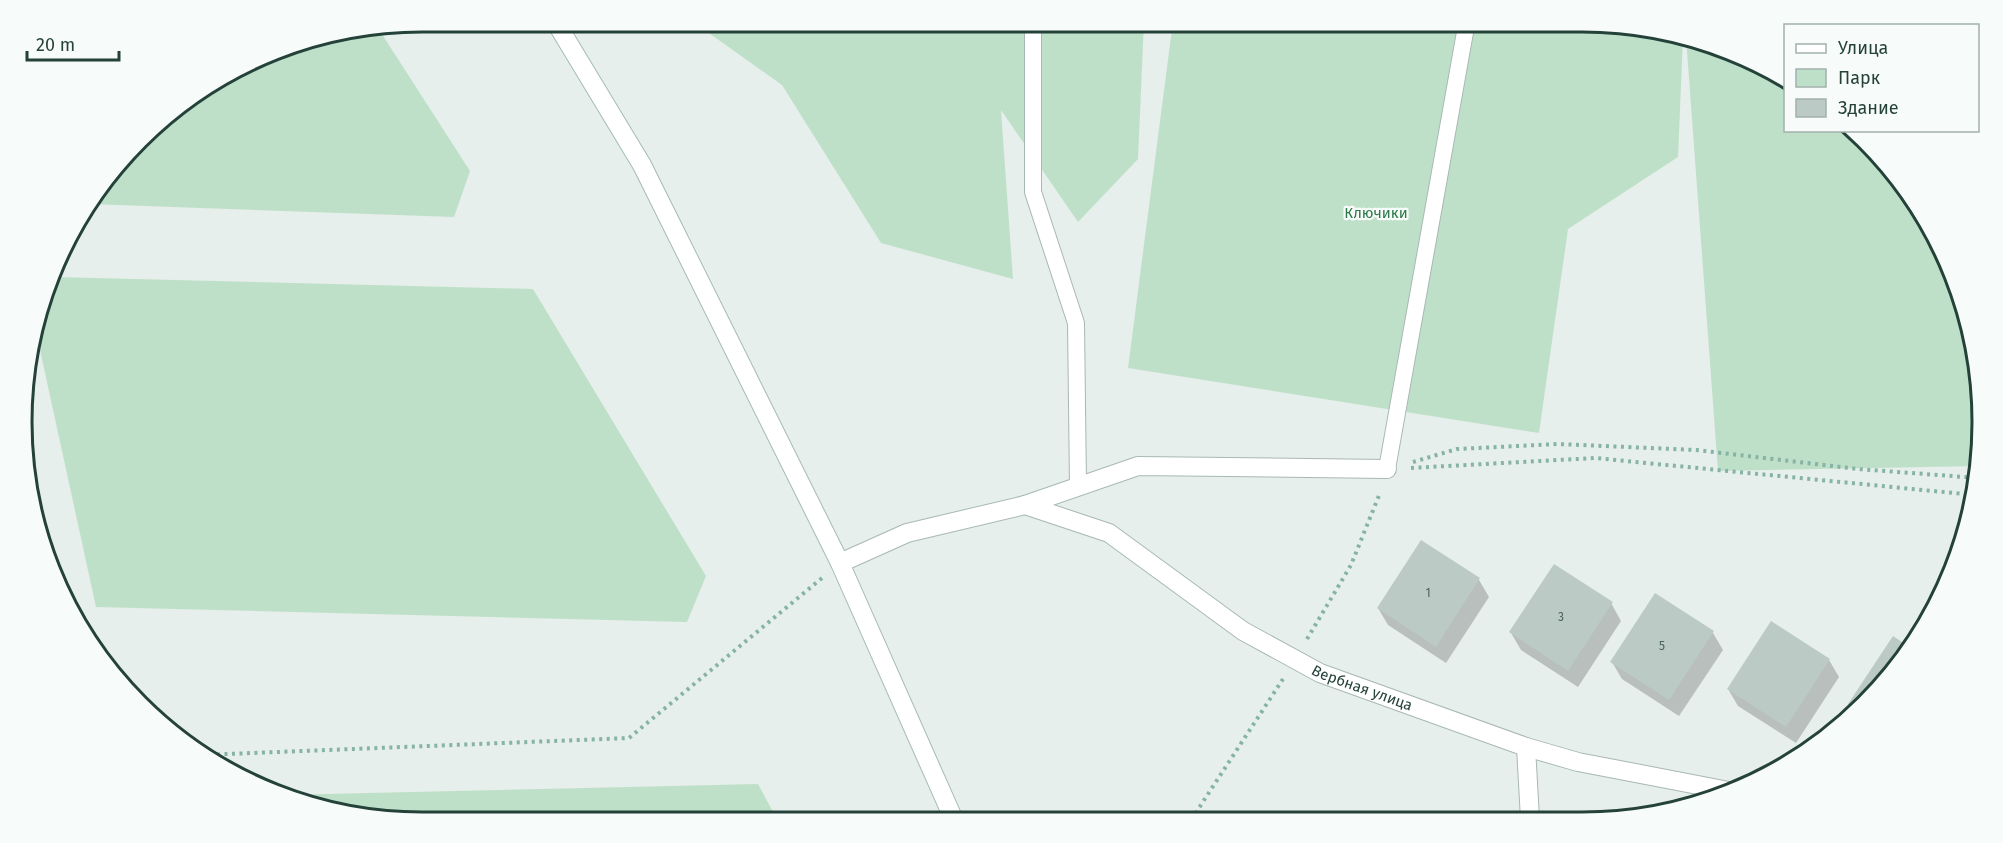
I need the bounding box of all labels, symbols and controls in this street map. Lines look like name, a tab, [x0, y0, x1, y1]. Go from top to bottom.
scale bar	[27, 24, 118, 62]
legend	[1784, 24, 1979, 132]
text: 20 m	[36, 34, 75, 56]
text: Улица	[1838, 37, 1888, 59]
text: Парк	[1838, 67, 1881, 89]
text: Здание	[1838, 97, 1899, 119]
park label: Ключики	[1344, 204, 1408, 222]
house number: 1	[1425, 586, 1431, 600]
house number: 3	[1558, 610, 1564, 624]
house number: 5	[1659, 639, 1665, 653]
street label: Вербная улица	[1308, 661, 1415, 715]

